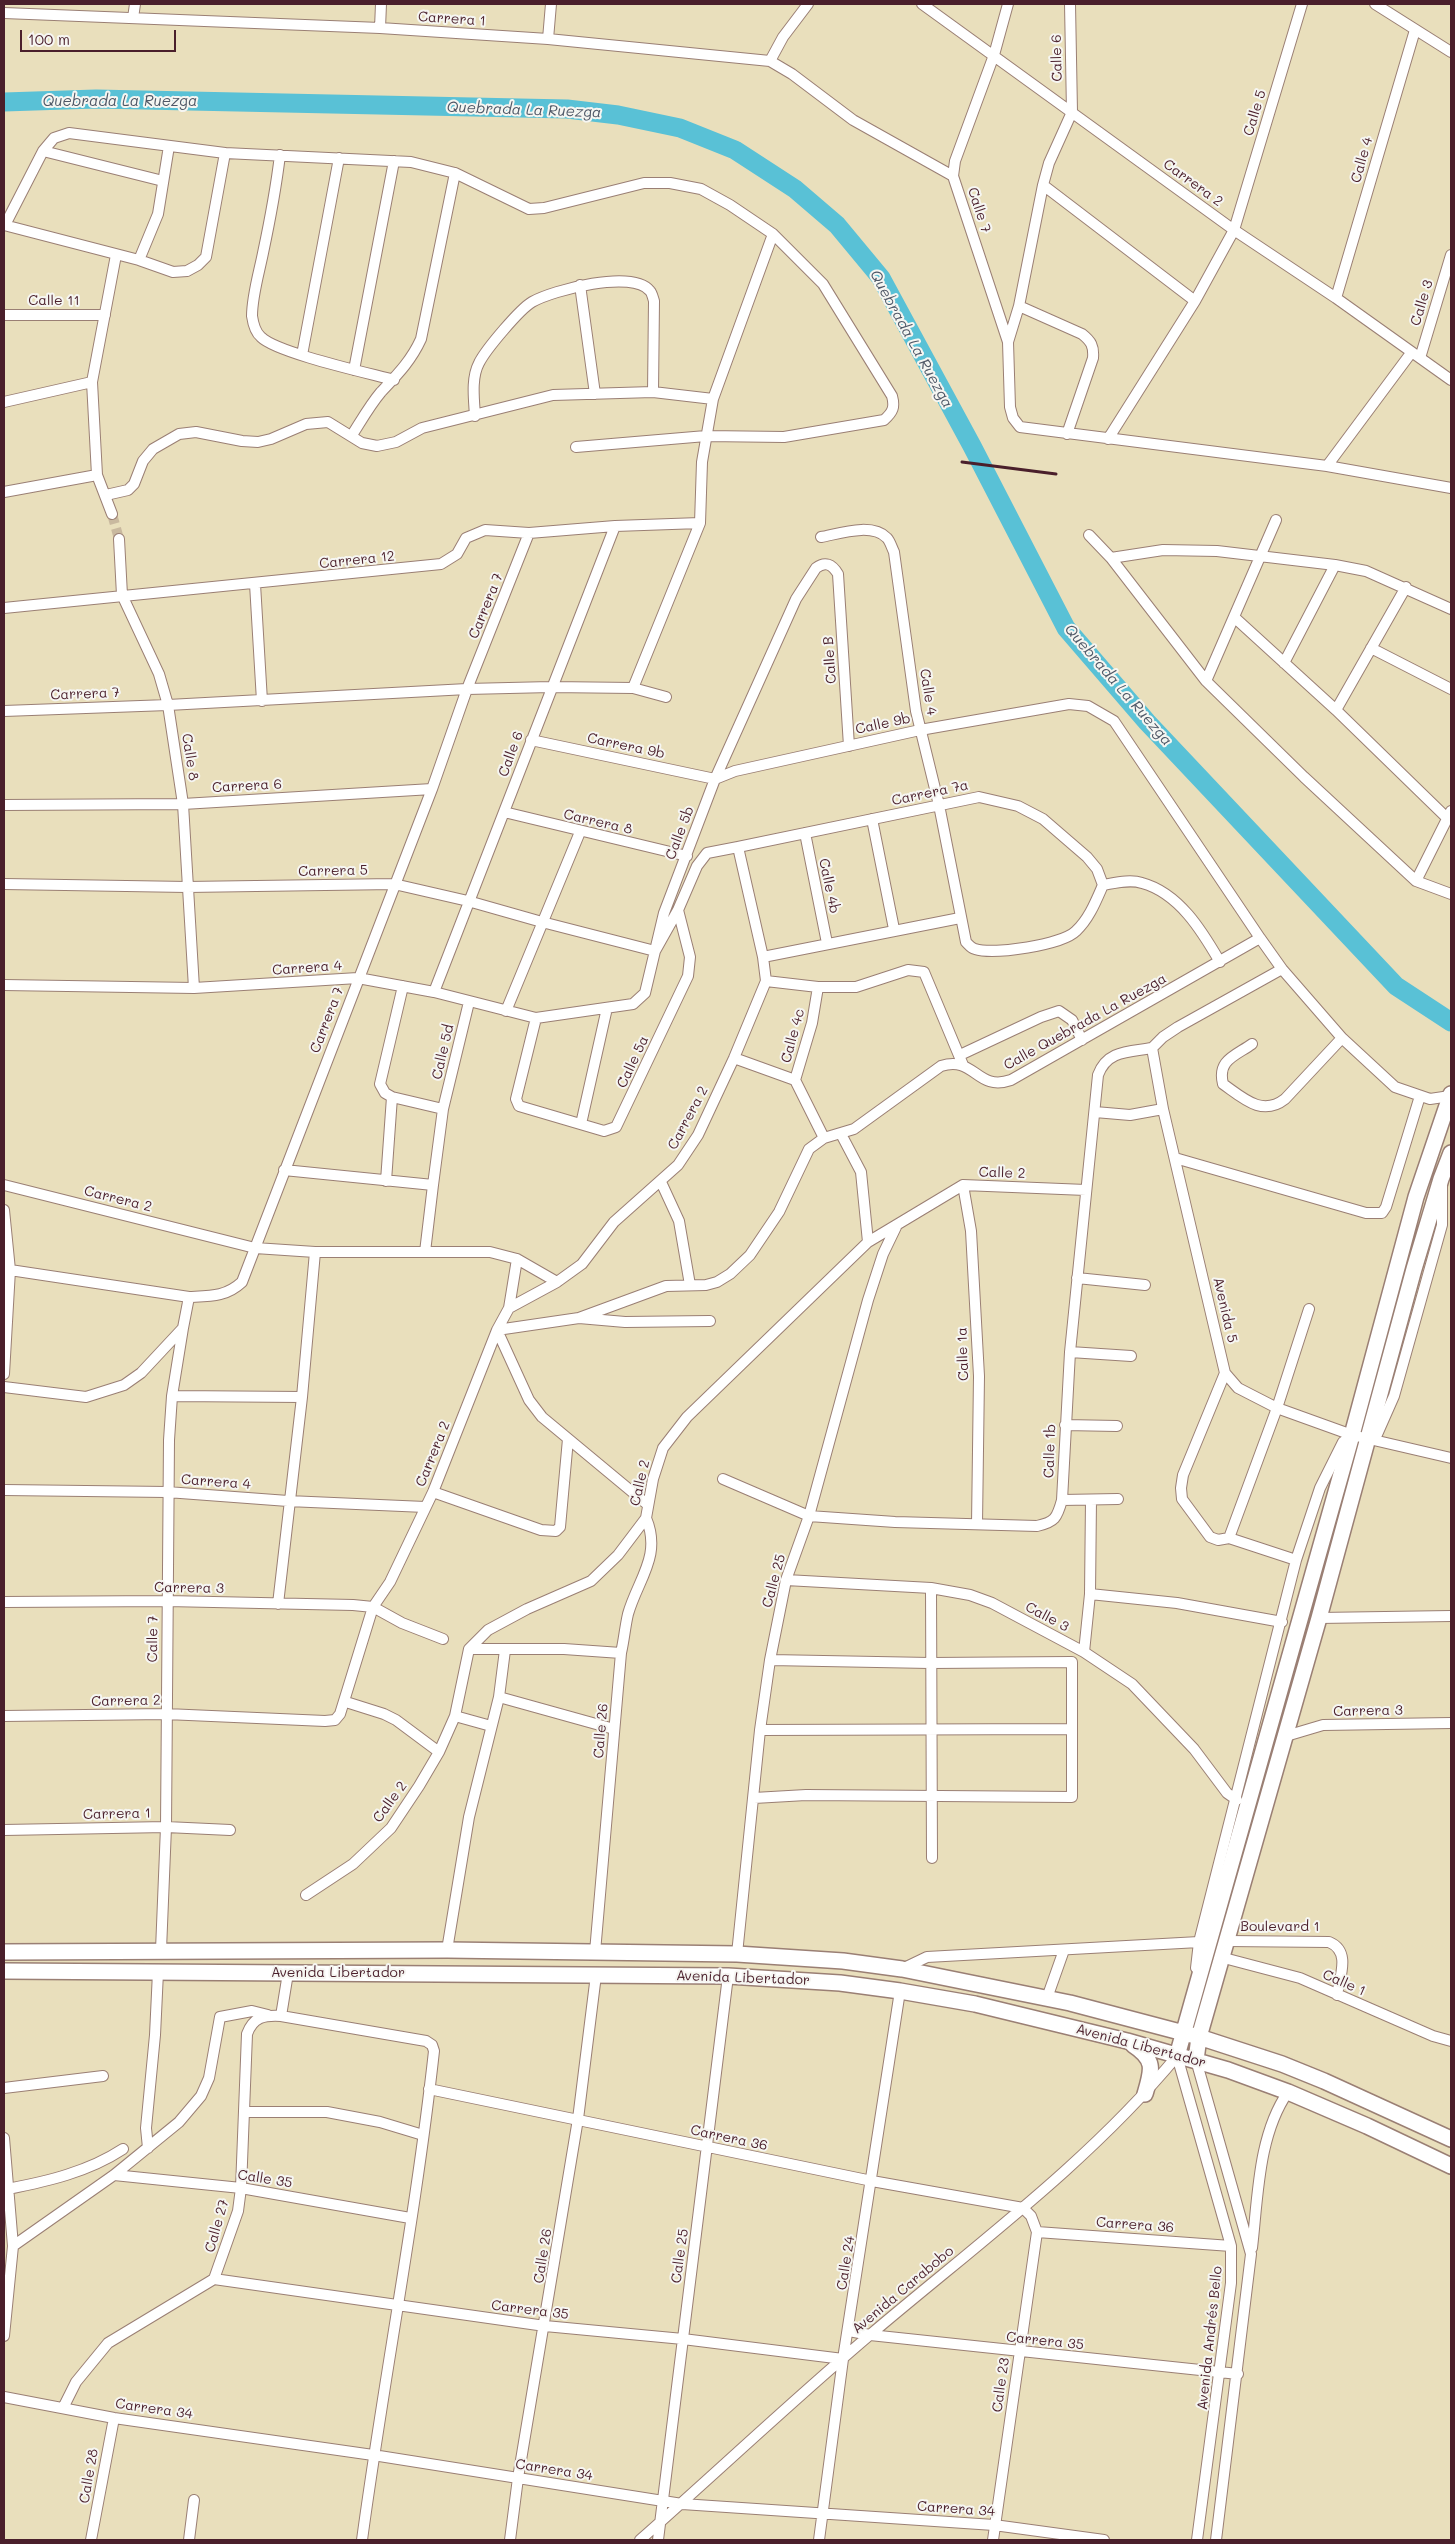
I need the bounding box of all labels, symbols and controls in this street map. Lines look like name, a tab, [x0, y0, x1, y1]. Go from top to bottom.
street label: Carrera 1	[418, 8, 486, 30]
scale bar	[22, 20, 179, 52]
text: 100 m	[28, 29, 70, 49]
street label: Calle 6	[1048, 34, 1066, 82]
street label: Calle 5	[1240, 88, 1270, 138]
water label: Quebrada La Ruezga	[43, 92, 197, 110]
water label: Quebrada La Ruezga	[446, 98, 602, 122]
street label: Calle 4	[1347, 135, 1377, 185]
street label: Carrera 2	[1160, 156, 1226, 210]
street label: Calle 7	[964, 185, 994, 235]
water label: Quebrada La Ruezga	[866, 267, 956, 411]
street label: Calle 3	[1407, 278, 1437, 328]
street label: Calle 11	[28, 293, 80, 309]
street label: Carrera 12	[318, 548, 396, 572]
street label: Carrera 7	[465, 571, 507, 641]
water label: Quebrada La Ruezga	[1060, 621, 1176, 749]
street label: Calle B	[820, 636, 840, 684]
street label: Calle 4	[916, 667, 940, 717]
street label: Carrera 7	[50, 684, 120, 704]
street label: Calle 9b	[854, 710, 912, 738]
street label: Calle 6	[495, 729, 527, 779]
street label: Carrera 9b	[586, 730, 666, 762]
street label: Calle 8	[178, 732, 202, 782]
street label: Carrera 6	[212, 776, 282, 796]
street label: Carrera 7a	[890, 777, 970, 809]
street label: Calle 5b	[662, 804, 698, 862]
street label: Carrera 8	[562, 806, 634, 838]
street label: Calle 4b	[815, 857, 843, 915]
street label: Carrera 5	[298, 862, 368, 880]
street label: Carrera 4	[272, 957, 342, 979]
street label: Calle Quebrada La Ruezga	[1001, 970, 1169, 1074]
street label: Carrera 7	[307, 985, 347, 1055]
street label: Calle 4c	[778, 1007, 808, 1065]
street label: Calle 5d	[429, 1023, 457, 1081]
street label: Calle 5a	[614, 1033, 652, 1091]
street label: Carrera 2	[664, 1083, 712, 1153]
street label: Calle 2	[978, 1164, 1026, 1182]
street label: Carrera 2	[82, 1182, 154, 1216]
street label: Avenida 5	[1209, 1276, 1241, 1344]
street label: Calle 1a	[954, 1327, 972, 1381]
street label: Carrera 2	[412, 1419, 454, 1489]
street label: Calle 1b	[1041, 1424, 1059, 1478]
street label: Calle 2	[627, 1458, 653, 1508]
street label: Carrera 4	[181, 1471, 251, 1493]
street label: Calle 25	[759, 1552, 789, 1610]
street label: Carrera 3	[154, 1579, 224, 1597]
street label: Calle 3	[1022, 1599, 1072, 1635]
street label: Calle 7	[144, 1616, 162, 1662]
street label: Carrera 2	[91, 1692, 161, 1710]
street label: Carrera 3	[1333, 1702, 1403, 1720]
street label: Calle 26	[590, 1703, 612, 1759]
street label: Calle 2	[369, 1778, 411, 1826]
street label: Carrera 1	[83, 1805, 151, 1823]
street label: Boulevard 1	[1240, 1919, 1320, 1935]
street label: Avenida Libertador	[271, 1965, 405, 1981]
street label: Calle 1	[1320, 1966, 1368, 2000]
street label: Avenida Libertador	[676, 1967, 810, 1989]
street label: Avenida Libertador	[1074, 2021, 1208, 2071]
street label: Carrera 36	[689, 2122, 769, 2154]
street label: Calle 35	[236, 2166, 294, 2192]
street label: Calle 27	[201, 2198, 233, 2254]
street label: Carrera 36	[1095, 2214, 1175, 2236]
street label: Calle 26	[530, 2227, 556, 2285]
street label: Calle 25	[668, 2228, 692, 2284]
street label: Calle 24	[833, 2235, 859, 2291]
street label: Avenida Carabobo	[849, 2243, 957, 2337]
street label: Avenida Andrés Bello	[1194, 2265, 1226, 2411]
street label: Carrera 35	[490, 2297, 570, 2323]
street label: Carrera 35	[1005, 2329, 1085, 2353]
street label: Calle 23	[989, 2357, 1013, 2413]
street label: Carrera 34	[114, 2395, 194, 2423]
street label: Calle 28	[76, 2447, 102, 2505]
street label: Carrera 34	[514, 2456, 594, 2484]
street label: Carrera 34	[916, 2498, 996, 2520]

